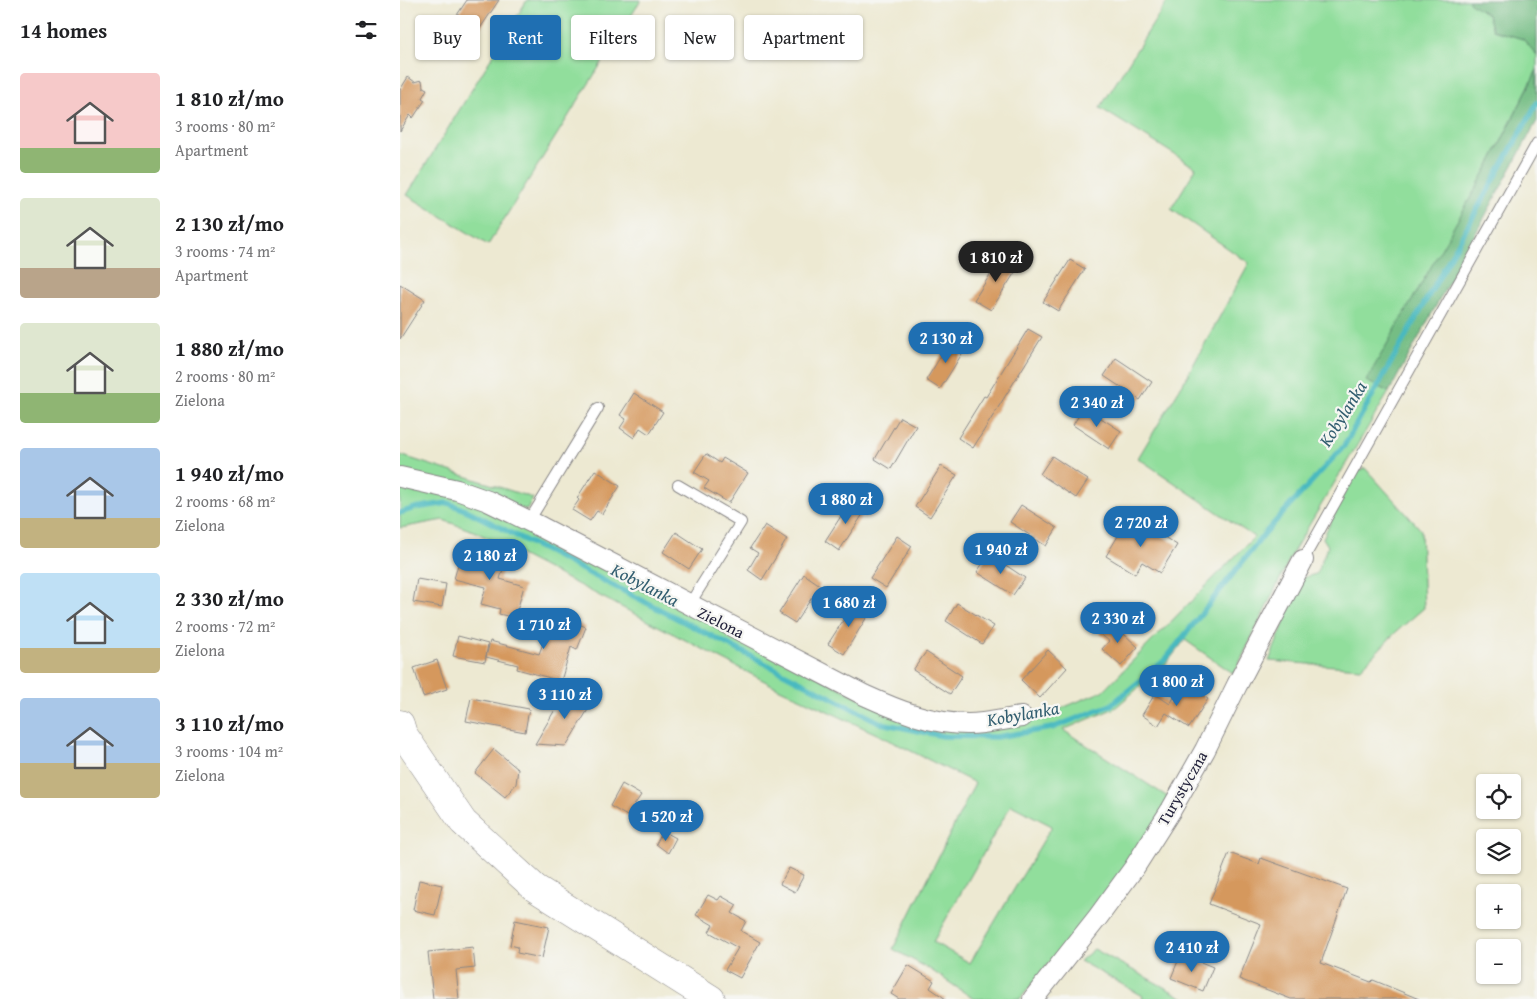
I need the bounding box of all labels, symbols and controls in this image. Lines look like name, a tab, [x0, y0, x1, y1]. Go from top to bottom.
text: 14 homes	[20, 15, 107, 46]
chip: Buy	[415, 15, 480, 60]
chip: Rent	[490, 15, 561, 60]
chip: Filters	[571, 15, 655, 60]
chip: New	[665, 15, 734, 60]
chip: Apartment	[744, 15, 863, 60]
icon: filters	[352, 16, 380, 44]
text: 1 810 zł/mo	[175, 83, 284, 114]
icon: home	[60, 93, 120, 153]
text: 3 rooms · 80 m²	[175, 114, 275, 138]
text: Apartment	[175, 138, 248, 162]
text: 2 130 zł/mo	[175, 208, 284, 239]
icon: home	[60, 218, 120, 278]
text: 3 rooms · 74 m²	[175, 239, 275, 263]
pin: 1 810 zł	[944, 240, 1048, 283]
text: 1 810 zł	[969, 245, 1023, 269]
text: Apartment	[175, 263, 248, 287]
pin: 2 130 zł	[894, 322, 998, 364]
text: 2 130 zł	[919, 326, 973, 350]
text: 1 880 zł/mo	[175, 333, 284, 364]
icon: home	[60, 343, 120, 403]
text: 2 rooms · 80 m²	[175, 364, 275, 388]
water label: Kobylanka	[1311, 375, 1374, 453]
pin: 2 340 zł	[1045, 386, 1149, 428]
text: Zielona	[175, 388, 225, 412]
text: 2 340 zł	[1070, 390, 1124, 414]
text: 1 940 zł/mo	[175, 458, 284, 489]
icon: home	[60, 468, 120, 528]
pin: 1 880 zł	[794, 482, 898, 525]
text: 1 880 zł	[819, 487, 873, 511]
text: 2 rooms · 68 m²	[175, 489, 275, 513]
pin: 2 720 zł	[1089, 506, 1193, 548]
text: 2 720 zł	[1114, 510, 1168, 534]
text: Zielona	[175, 513, 225, 537]
pin: 1 940 zł	[949, 532, 1053, 575]
text: 1 940 zł	[974, 537, 1028, 561]
pin: 2 180 zł	[438, 538, 542, 581]
text: 2 180 zł	[463, 543, 517, 567]
water label: Kobylanka	[606, 556, 684, 613]
text: 2 330 zł/mo	[175, 583, 284, 614]
pin: 1 680 zł	[797, 586, 901, 628]
text: 1 680 zł	[822, 590, 876, 614]
icon: home	[60, 593, 120, 653]
street label: Zielona	[693, 600, 749, 644]
pin: 2 330 zł	[1066, 602, 1170, 644]
text: 2 330 zł	[1091, 606, 1145, 630]
pin: 1 710 zł	[492, 608, 596, 650]
text: 1 710 zł	[517, 612, 571, 636]
text: 2 rooms · 72 m²	[175, 614, 275, 638]
text: Zielona	[175, 638, 225, 662]
pin: 1 800 zł	[1125, 664, 1229, 707]
text: 1 800 zł	[1150, 669, 1204, 693]
pin: 3 110 zł	[513, 678, 617, 720]
text: 3 110 zł	[538, 682, 592, 706]
water label: Kobylanka	[984, 694, 1062, 733]
text: 3 110 zł/mo	[175, 708, 284, 739]
icon: home	[60, 718, 120, 778]
text: 3 rooms · 104 m²	[175, 739, 283, 763]
street label: Turystyczna	[1151, 746, 1213, 830]
text: Zielona	[175, 763, 225, 787]
map controls	[1476, 774, 1521, 984]
button: locate	[1476, 774, 1521, 819]
pin: 1 520 zł	[614, 800, 718, 842]
text: 1 520 zł	[639, 804, 693, 828]
button: layers	[1476, 829, 1521, 874]
button: +	[1476, 884, 1521, 929]
pin: 2 410 zł	[1140, 930, 1244, 973]
text: 2 410 zł	[1165, 935, 1219, 959]
button: −	[1476, 939, 1521, 984]

